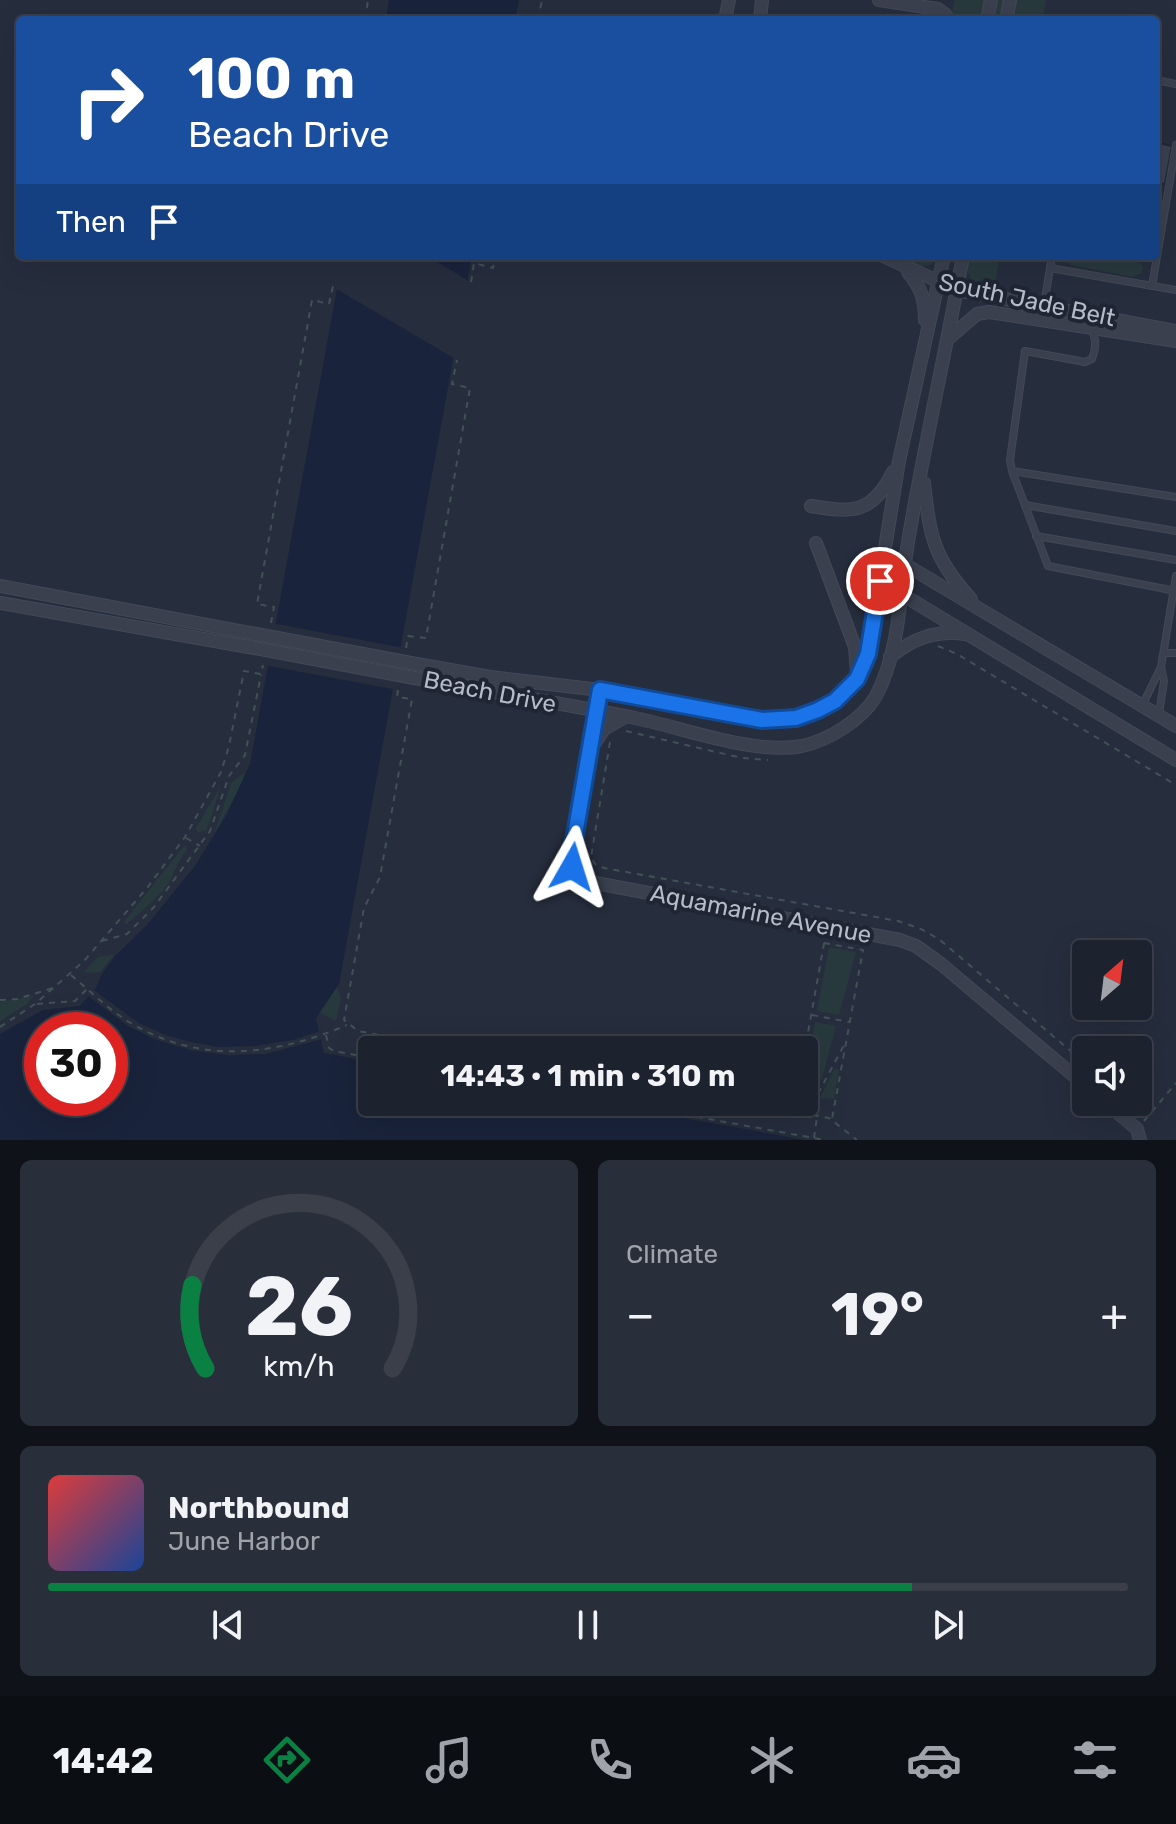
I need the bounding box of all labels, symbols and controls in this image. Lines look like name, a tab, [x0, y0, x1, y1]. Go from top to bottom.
text: 100 m	[188, 46, 355, 112]
icon: right	[56, 48, 160, 152]
text: Beach Drive	[188, 113, 389, 156]
icon: arrive	[142, 200, 186, 244]
text: Then	[56, 204, 126, 240]
street label: South Jade Belt	[936, 268, 1118, 332]
pin	[846, 547, 914, 615]
icon: arrive	[858, 559, 902, 603]
street label: Beach Drive	[421, 665, 559, 719]
position arrow	[530, 825, 614, 909]
street label: Aquamarine Avenue	[648, 879, 874, 949]
north arrow	[1072, 940, 1152, 1020]
map controls	[1072, 940, 1152, 1116]
speed limit sign: 30	[24, 1012, 128, 1116]
button: sound	[1072, 1036, 1152, 1116]
text: 14:43 · 1 min · 310 m	[441, 1058, 735, 1094]
text: Climate	[626, 1239, 718, 1270]
text: 26	[245, 1257, 353, 1356]
text: 19°	[831, 1279, 924, 1350]
text: −	[626, 1289, 655, 1341]
text: +	[1101, 1289, 1128, 1341]
text: km/h	[263, 1349, 335, 1383]
text: Northbound	[168, 1490, 350, 1526]
text: June Harbor	[168, 1526, 320, 1557]
icon: previous	[206, 1603, 250, 1647]
icon: pause	[566, 1603, 610, 1647]
icon: next	[926, 1603, 970, 1647]
icon: directions	[259, 1732, 315, 1788]
icon: music	[421, 1732, 477, 1788]
icon: phone	[582, 1732, 638, 1788]
icon: climate	[744, 1732, 800, 1788]
icon: car	[906, 1732, 962, 1788]
icon: filters	[1067, 1732, 1123, 1788]
text: 14:42	[53, 1739, 154, 1782]

